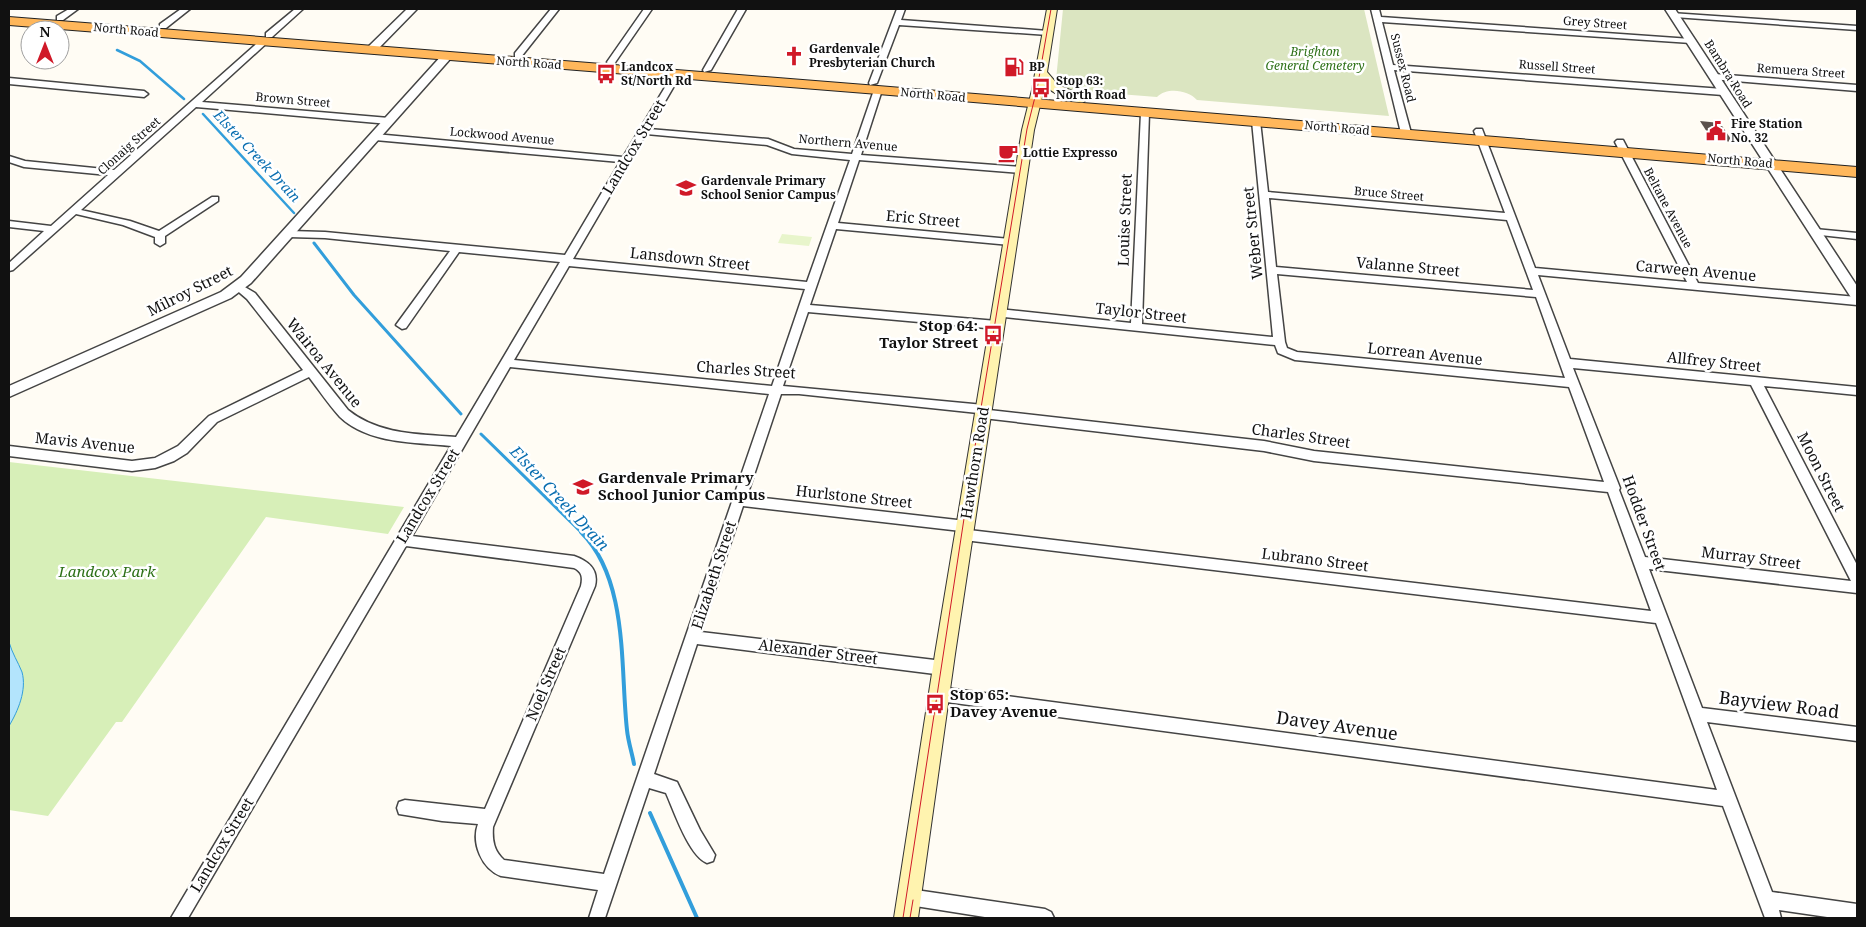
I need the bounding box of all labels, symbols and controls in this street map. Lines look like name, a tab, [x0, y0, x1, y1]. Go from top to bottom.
street label: Grey Street	[1563, 12, 1628, 33]
street label: North Road	[93, 18, 160, 41]
north arrow	[20, 20, 70, 70]
text: N	[39, 22, 51, 41]
street label: Sussex Road	[1387, 32, 1420, 105]
street label: Bambra Road	[1701, 36, 1757, 112]
place label: Gardenvale Presbyterian Church	[809, 40, 935, 71]
park label: Brighton General Cemetery	[1265, 43, 1365, 74]
church icon: Gardenvale Presbyterian Church	[783, 45, 805, 67]
street label: North Road	[496, 52, 563, 73]
street label: Russell Street	[1518, 55, 1596, 78]
fuel station icon: BP	[1003, 56, 1025, 78]
place label: Landcox St/North Rd	[621, 58, 692, 89]
place label: BP	[1029, 58, 1045, 75]
street label: Remuera Street	[1756, 59, 1846, 82]
bus stop icon: Landcox St/North Rd	[595, 63, 617, 85]
place label: Stop 63: North Road	[1056, 72, 1126, 103]
bus stop icon: Stop 63: North Road	[1030, 77, 1052, 99]
street label: North Road	[900, 83, 967, 106]
street label: Brown Street	[255, 88, 331, 111]
street label: Landcox Street	[597, 95, 669, 198]
water label: Elster Creek Drain	[209, 105, 305, 206]
street label: Clonaig Street	[93, 113, 164, 179]
place label: Fire Station No. 32	[1731, 115, 1802, 146]
street label: North Road	[1304, 116, 1371, 139]
public building icon: Fire Station No. 32	[1705, 120, 1727, 142]
street label: Lockwood Avenue	[449, 122, 555, 149]
street label: Northern Avenue	[798, 130, 898, 155]
cafe icon: Lottie Expresso	[997, 142, 1019, 164]
place label: Lottie Expresso	[1023, 144, 1118, 161]
street label: North Road	[1707, 149, 1774, 172]
street label: Beltane Avenue	[1640, 164, 1697, 251]
place label: Gardenvale Primary School Senior Campus	[701, 172, 836, 203]
street label: Louise Street	[1112, 173, 1136, 267]
school or university icon: Gardenvale Primary School Senior Campus	[675, 177, 697, 199]
street label: Bruce Street	[1353, 182, 1425, 205]
street label: Weber Street	[1237, 186, 1267, 280]
street label: Eric Street	[885, 205, 961, 231]
street label: Lansdown Street	[629, 242, 751, 274]
street label: Valanne Street	[1355, 252, 1461, 280]
street label: Carween Avenue	[1635, 255, 1757, 285]
street label: Milroy Street	[144, 260, 236, 320]
street label: Taylor Street	[1095, 297, 1188, 327]
street label: Wairoa Avenue	[283, 313, 367, 411]
place label: Stop 64: Taylor Street	[879, 315, 978, 352]
bus stop icon: Stop 64: Taylor Street	[982, 324, 1004, 346]
street label: Lorrean Avenue	[1366, 337, 1484, 369]
street label: Allfrey Street	[1666, 346, 1762, 376]
street label: Charles Street	[696, 356, 796, 382]
street label: Hawthorn Road	[955, 405, 993, 520]
street label: Charles Street	[1251, 418, 1352, 452]
street label: Mavis Avenue	[34, 427, 136, 457]
street label: Moon Street	[1793, 428, 1851, 515]
water label: Elster Creek Drain	[505, 440, 615, 556]
street label: Landcox Street	[391, 444, 463, 547]
place label: Gardenvale Primary School Junior Campus	[598, 467, 765, 504]
street label: Hodder Street	[1618, 472, 1671, 573]
school or university icon: Gardenvale Primary School Junior Campus	[572, 476, 594, 498]
street label: Hurlstone Street	[795, 480, 913, 512]
street label: Elizabeth Street	[686, 518, 740, 631]
street label: Murray Street	[1700, 541, 1802, 573]
street label: Lubrano Street	[1261, 543, 1370, 575]
park label: Landcox Park	[57, 561, 156, 581]
street label: Alexander Street	[757, 634, 879, 668]
street label: Noel Street	[521, 644, 570, 724]
place label: Stop 65: Davey Avenue	[950, 684, 1057, 721]
street label: Bayview Road	[1718, 685, 1841, 723]
bus stop icon: Stop 65: Davey Avenue	[924, 693, 946, 715]
street label: Davey Avenue	[1275, 705, 1399, 745]
street label: Landcox Street	[185, 793, 257, 896]

